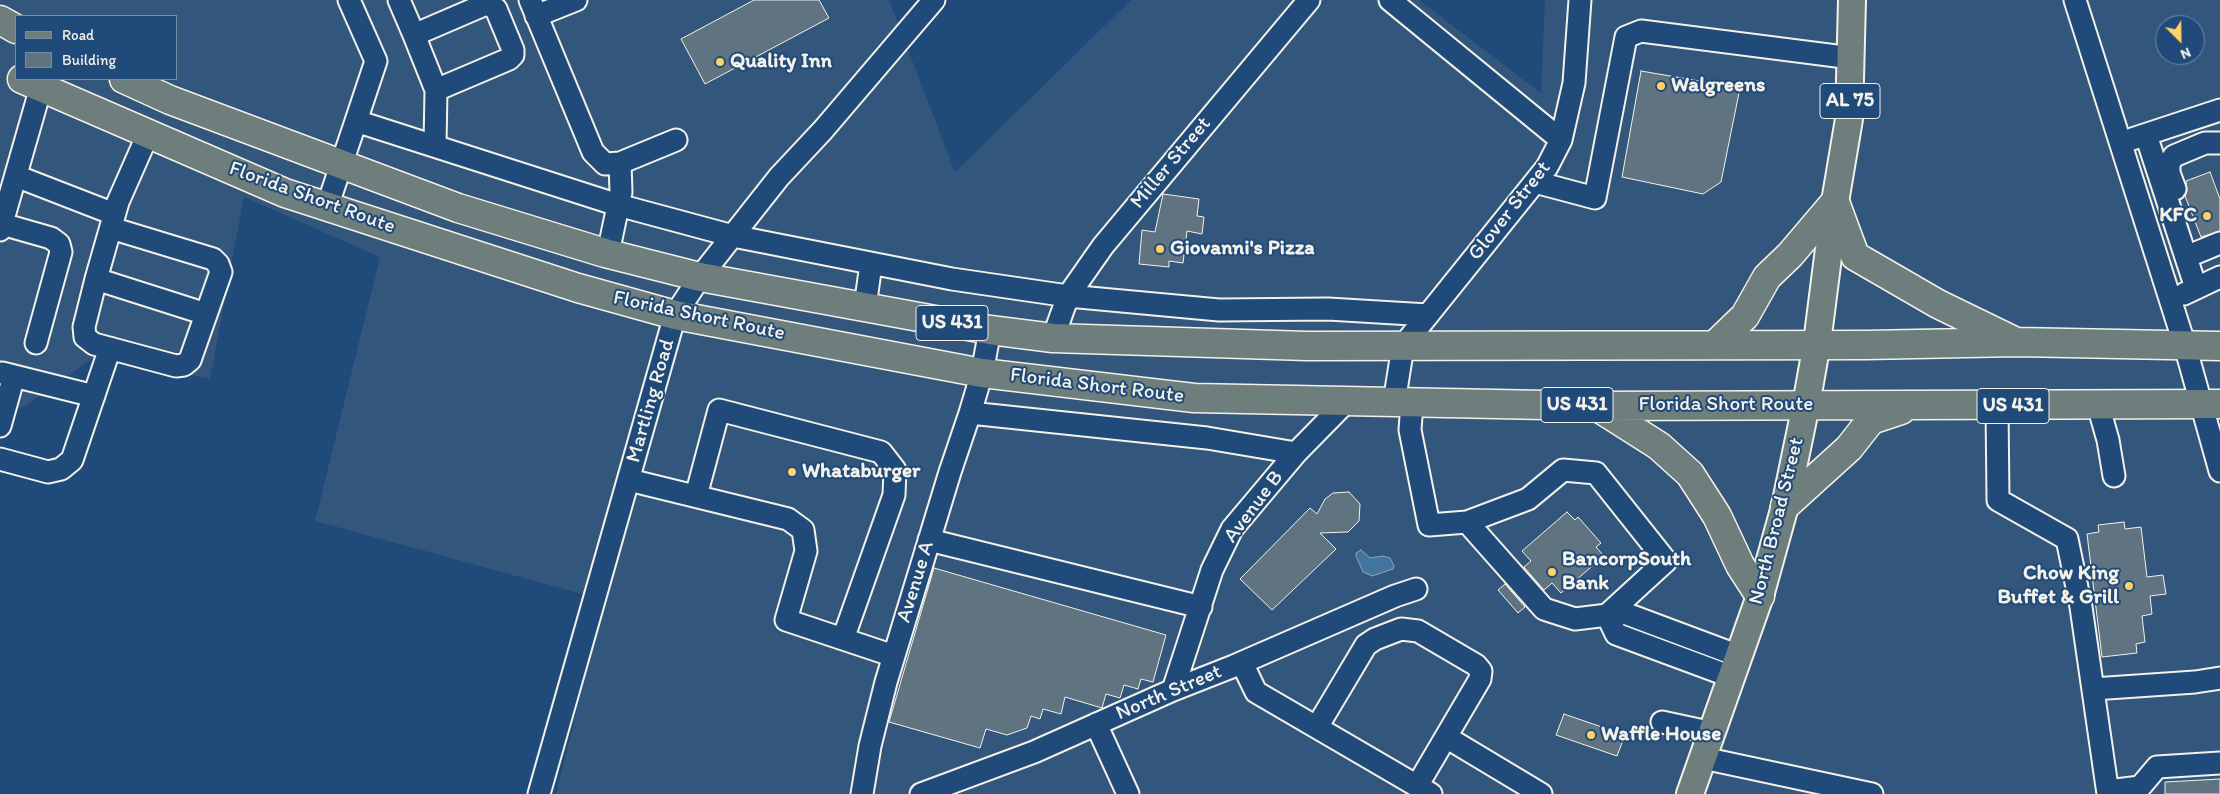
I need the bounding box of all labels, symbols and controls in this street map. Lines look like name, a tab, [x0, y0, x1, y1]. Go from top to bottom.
legend	[15, 15, 178, 80]
north arrow	[2155, 15, 2205, 65]
text: Road	[62, 26, 94, 44]
text: N	[2178, 44, 2193, 63]
place label: Quality Inn	[730, 49, 832, 75]
text: Building	[62, 51, 116, 69]
marker: Quality Inn	[714, 56, 726, 68]
place label: Walgreens	[1671, 73, 1765, 99]
marker: Walgreens	[1655, 80, 1667, 92]
road number: AL 75	[1820, 84, 1880, 118]
street label: Miller Street	[1125, 112, 1217, 214]
street label: Florida Short Route	[225, 156, 399, 240]
street label: Glover Street	[1463, 156, 1557, 266]
place label: KFC	[2159, 203, 2197, 229]
marker: KFC	[2201, 210, 2213, 222]
place label: Giovanni's Pizza	[1170, 236, 1315, 262]
marker: Giovanni's Pizza	[1154, 243, 1166, 255]
street label: Florida Short Route	[611, 285, 787, 347]
road number: US 431	[916, 306, 988, 340]
street label: Martling Road	[621, 336, 681, 466]
street label: Florida Short Route	[1009, 363, 1185, 409]
road number: US 431	[1541, 388, 1613, 422]
road number: US 431	[1977, 388, 2049, 424]
street label: Florida Short Route	[1639, 392, 1813, 418]
street label: North Broad Street	[1744, 435, 1810, 607]
place label: Whataburger	[802, 459, 920, 485]
marker: Whataburger	[786, 466, 798, 478]
street label: Avenue B	[1219, 466, 1289, 548]
street label: Avenue A	[892, 538, 940, 626]
place label: BancorpSouth Bank	[1562, 547, 1691, 597]
place label: Chow King Buffet & Grill	[1998, 561, 2119, 611]
marker: BancorpSouth Bank	[1546, 566, 1558, 578]
marker: Chow King Buffet & Grill	[2123, 580, 2135, 592]
street label: North Street	[1112, 659, 1226, 727]
place label: Waffle House	[1601, 722, 1721, 748]
marker: Waffle House	[1585, 729, 1597, 741]

